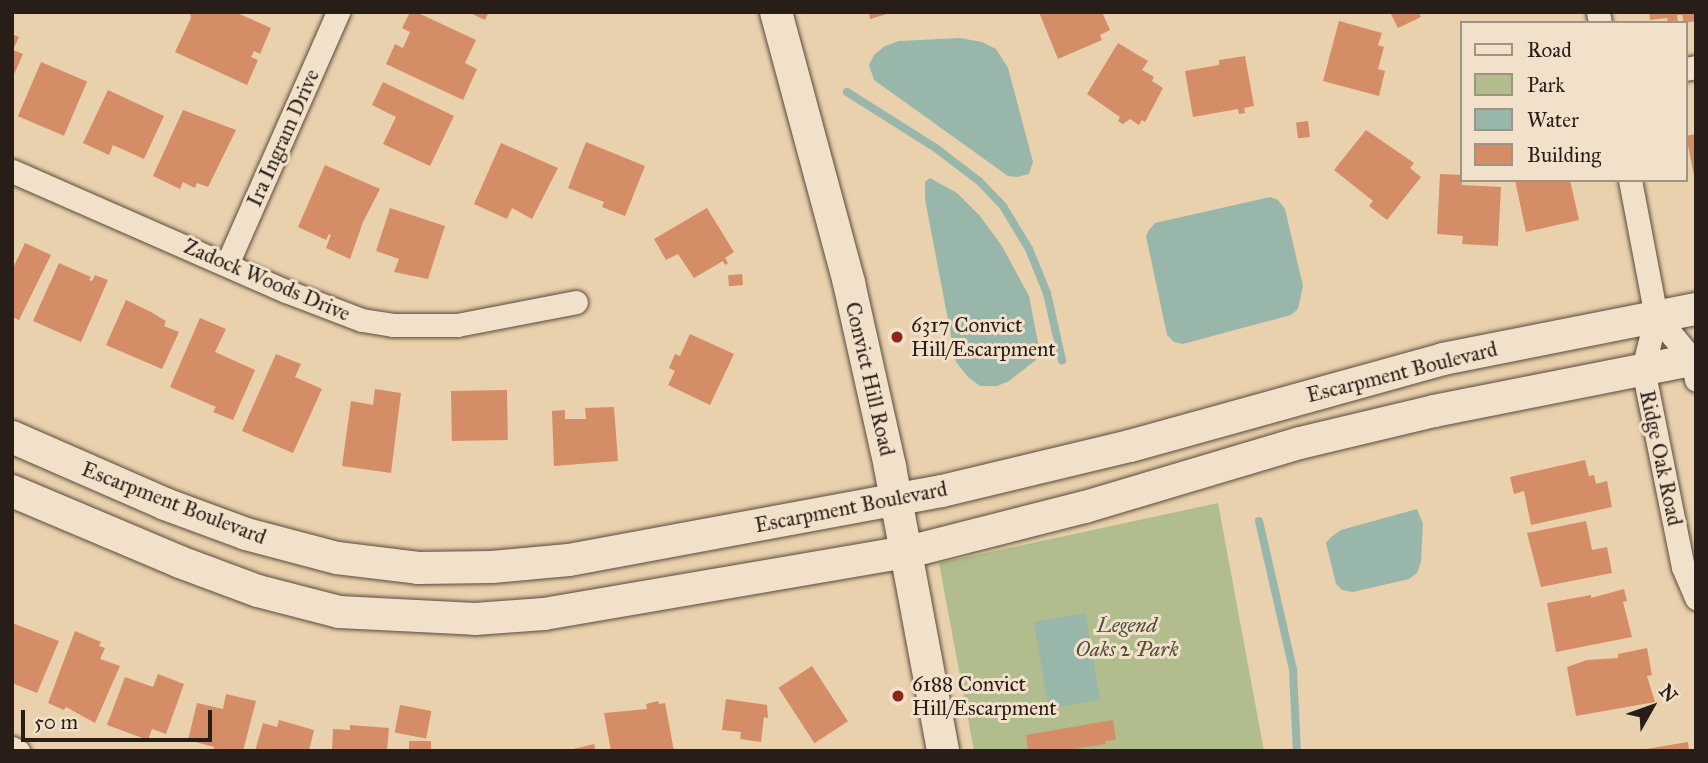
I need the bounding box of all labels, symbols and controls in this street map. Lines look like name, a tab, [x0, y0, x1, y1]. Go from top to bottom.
legend	[1460, 21, 1687, 182]
text: Road	[1527, 37, 1572, 63]
street label: Ira Ingram Drive	[241, 65, 325, 211]
text: Park	[1527, 72, 1565, 98]
text: Water	[1527, 107, 1579, 133]
text: Building	[1527, 142, 1601, 168]
street label: Zadock Woods Drive	[180, 234, 354, 326]
street label: Convict Hill Road	[840, 300, 900, 458]
place label: 6317 Convict Hill/Escarpment	[911, 312, 1056, 362]
marker: 6317 Convict Hill/Escarpment	[889, 329, 905, 345]
street label: Escarpment Boulevard	[1304, 336, 1500, 408]
street label: Ridge Oak Road	[1634, 388, 1688, 528]
street label: Escarpment Boulevard	[78, 456, 270, 550]
street label: Escarpment Boulevard	[753, 476, 949, 538]
park label: Legend Oaks 2 Park	[1076, 612, 1178, 662]
place label: 6188 Convict Hill/Escarpment	[912, 671, 1057, 721]
north arrow	[1617, 672, 1687, 742]
text: N	[1654, 680, 1682, 707]
marker: 6188 Convict Hill/Escarpment	[890, 688, 906, 704]
scale bar	[24, 696, 215, 740]
text: 50 m	[34, 709, 78, 735]

